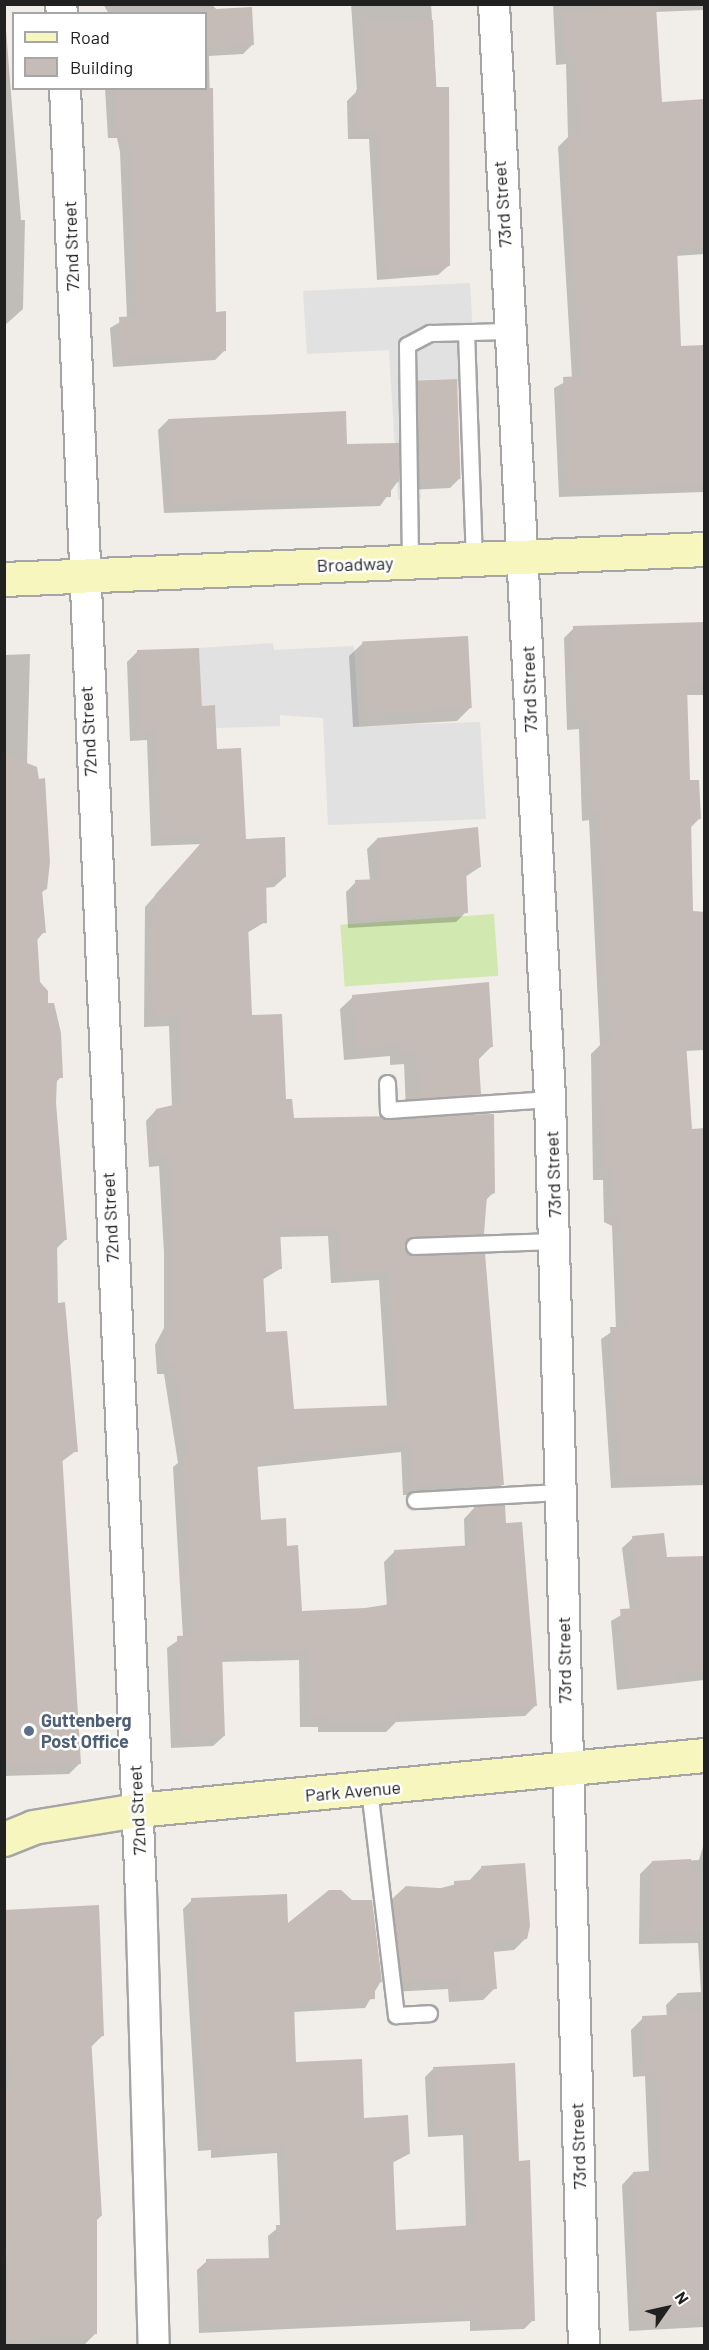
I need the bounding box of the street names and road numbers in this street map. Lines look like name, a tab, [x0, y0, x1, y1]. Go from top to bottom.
street label: 73rd Street	[488, 160, 516, 248]
street label: 72nd Street	[59, 200, 83, 292]
street label: Broadway	[316, 552, 394, 576]
street label: 73rd Street	[517, 645, 541, 733]
street label: 72nd Street	[75, 685, 101, 777]
street label: 73rd Street	[541, 1130, 565, 1218]
street label: 72nd Street	[97, 1171, 123, 1263]
street label: 73rd Street	[552, 1616, 576, 1704]
street label: 72nd Street	[124, 1764, 150, 1856]
street label: Park Avenue	[304, 1776, 402, 1806]
street label: 73rd Street	[566, 2102, 590, 2190]

